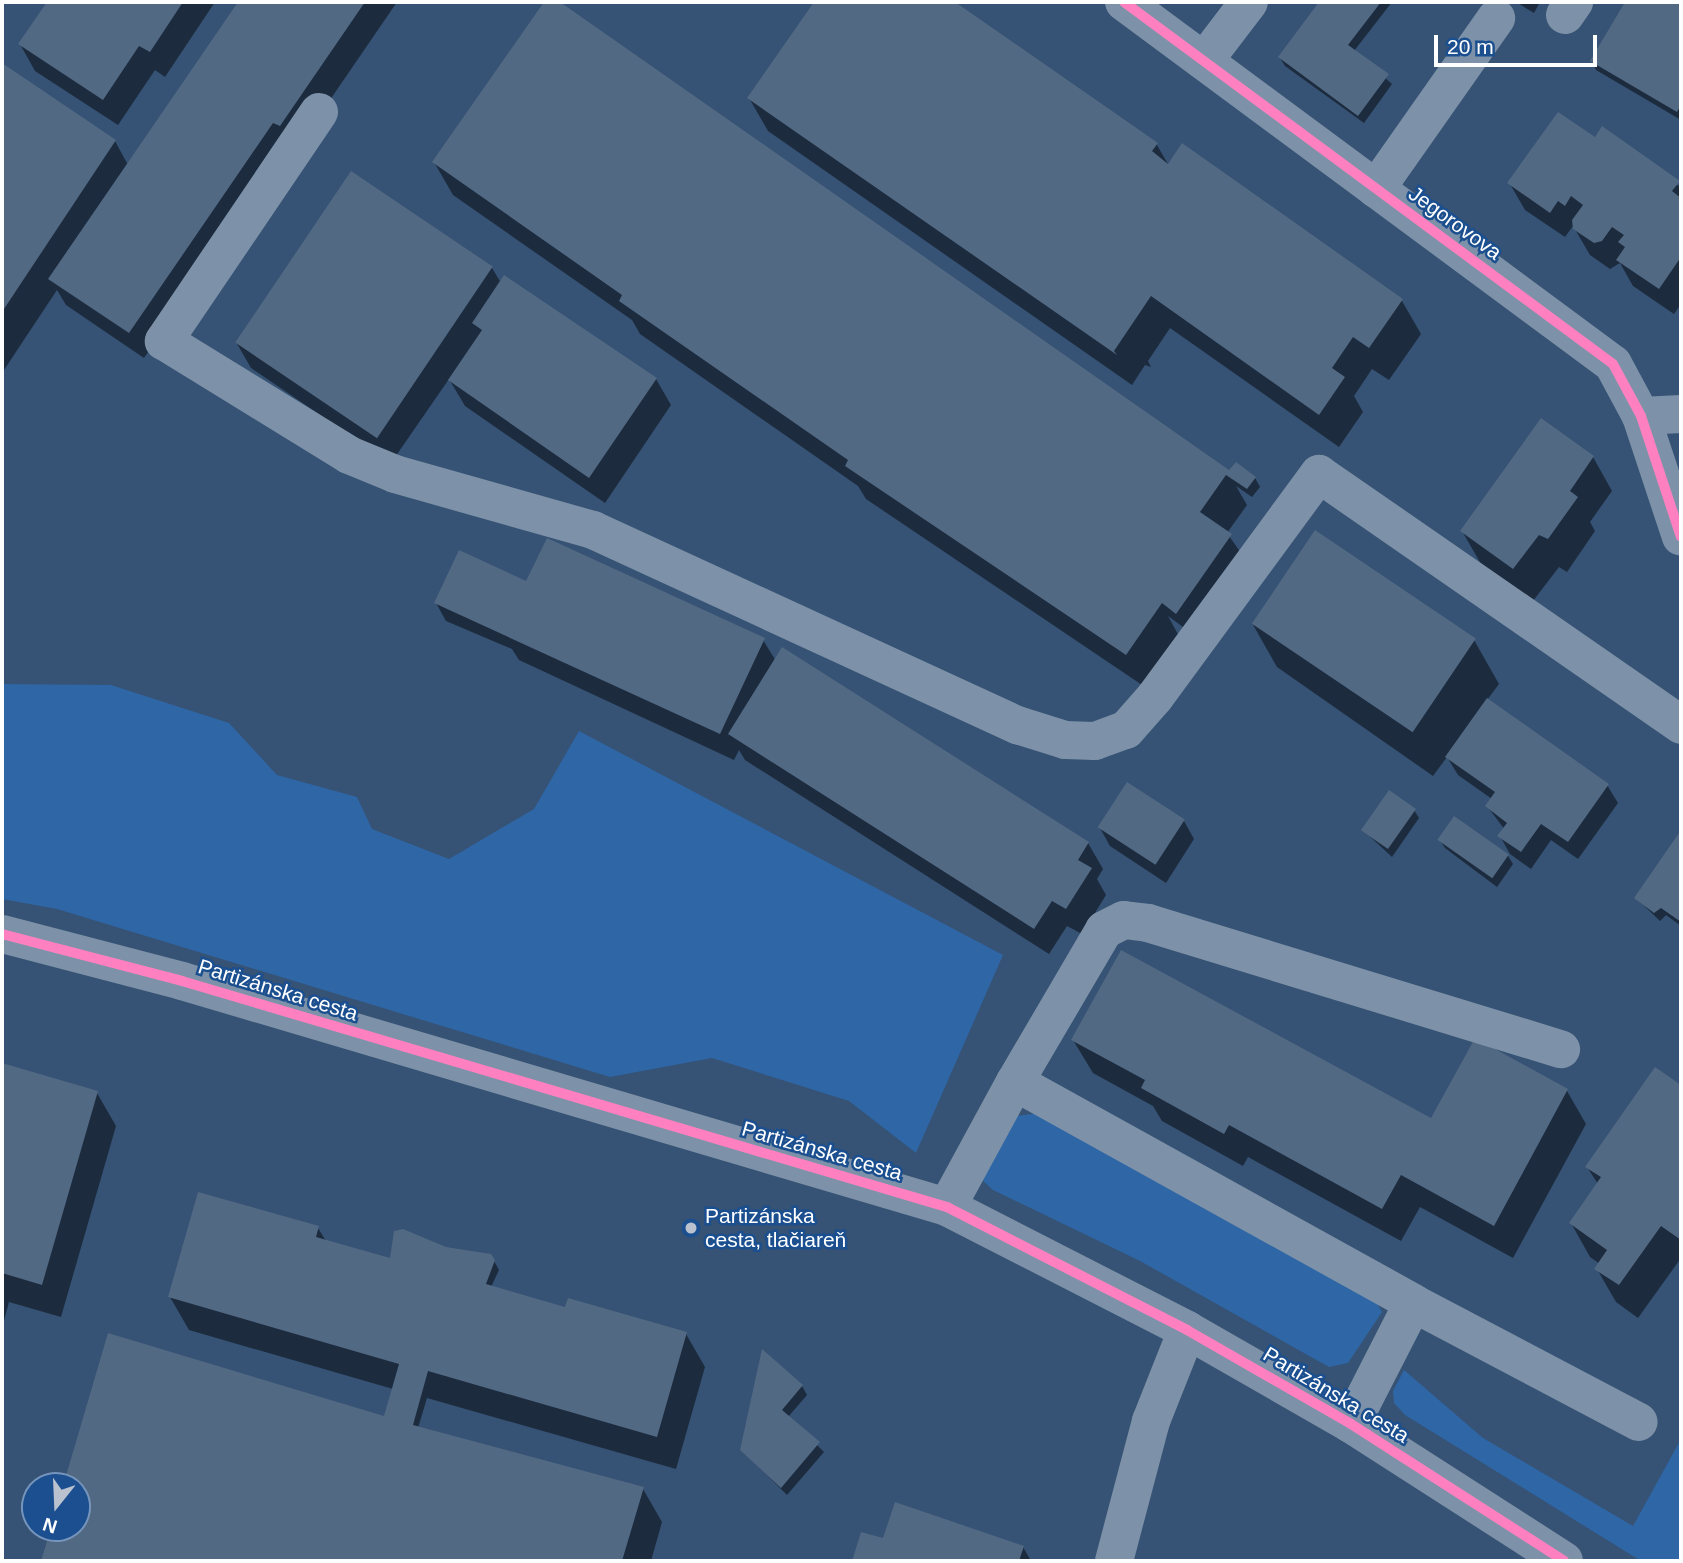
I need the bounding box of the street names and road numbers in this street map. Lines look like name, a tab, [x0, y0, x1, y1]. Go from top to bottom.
street label: Jegorovova	[1404, 181, 1506, 265]
street label: Partizánska cesta	[195, 954, 361, 1026]
street label: Partizánska cesta	[739, 1116, 905, 1186]
street label: Partizánska cesta	[1258, 1342, 1414, 1448]

